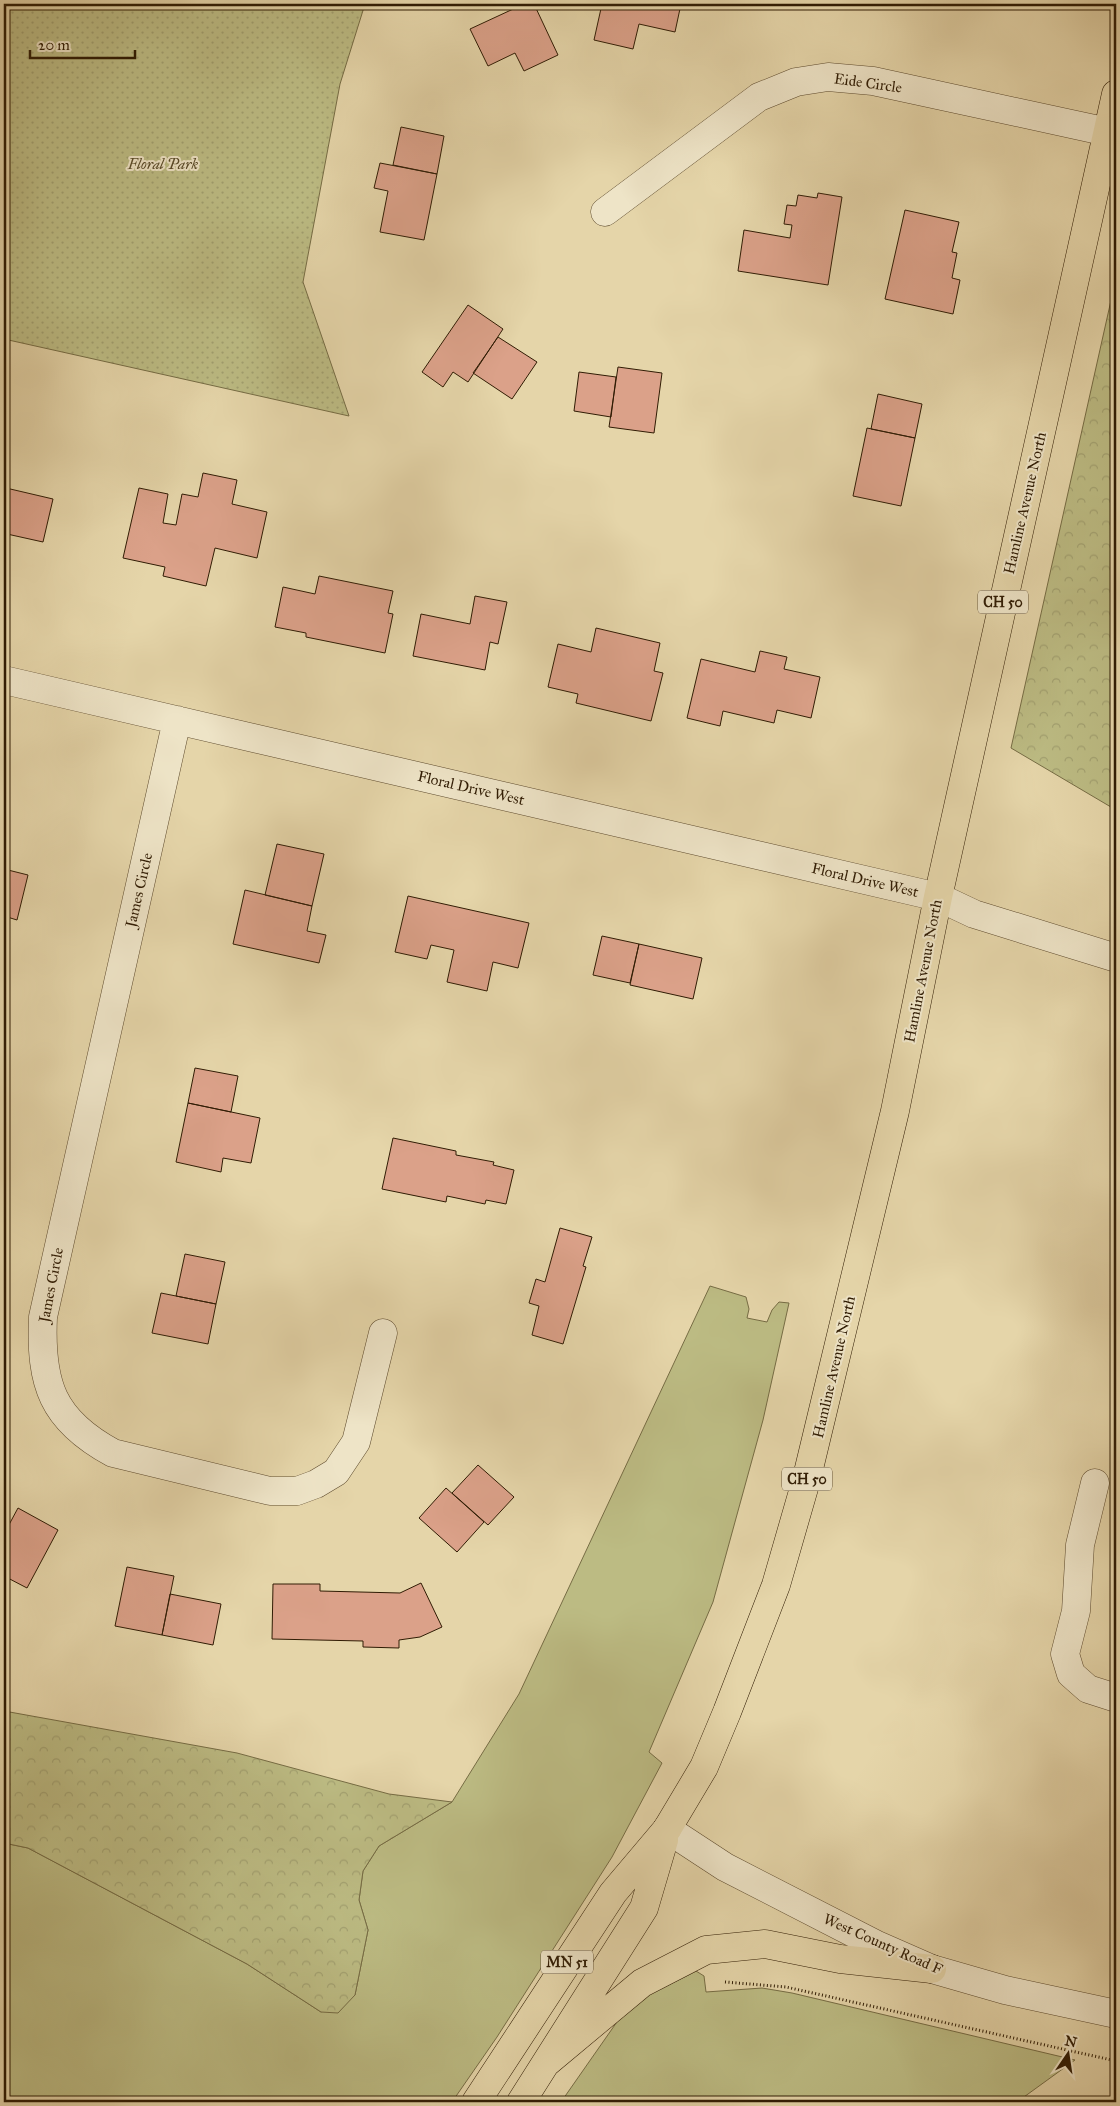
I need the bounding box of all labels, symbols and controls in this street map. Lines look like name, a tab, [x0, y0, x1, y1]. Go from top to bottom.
scale bar	[30, 28, 135, 60]
text: 20 m	[38, 36, 70, 54]
street label: Eide Circle	[833, 69, 903, 97]
park label: Floral Park	[127, 155, 199, 173]
street label: Hamline Avenue North	[1000, 430, 1050, 576]
road number: CH 50	[978, 590, 1028, 614]
street label: Floral Drive West	[416, 767, 527, 809]
street label: James Circle	[121, 851, 157, 931]
street label: Floral Drive West	[810, 859, 921, 901]
street label: Hamline Avenue North	[900, 897, 946, 1044]
street label: James Circle	[35, 1246, 68, 1326]
street label: Hamline Avenue North	[809, 1294, 859, 1440]
road number: CH 50	[782, 1468, 832, 1490]
street label: West County Road F	[821, 1910, 945, 1978]
road number: MN 51	[541, 1950, 593, 1974]
north arrow	[1042, 2028, 1092, 2078]
text: N	[1063, 2032, 1079, 2051]

